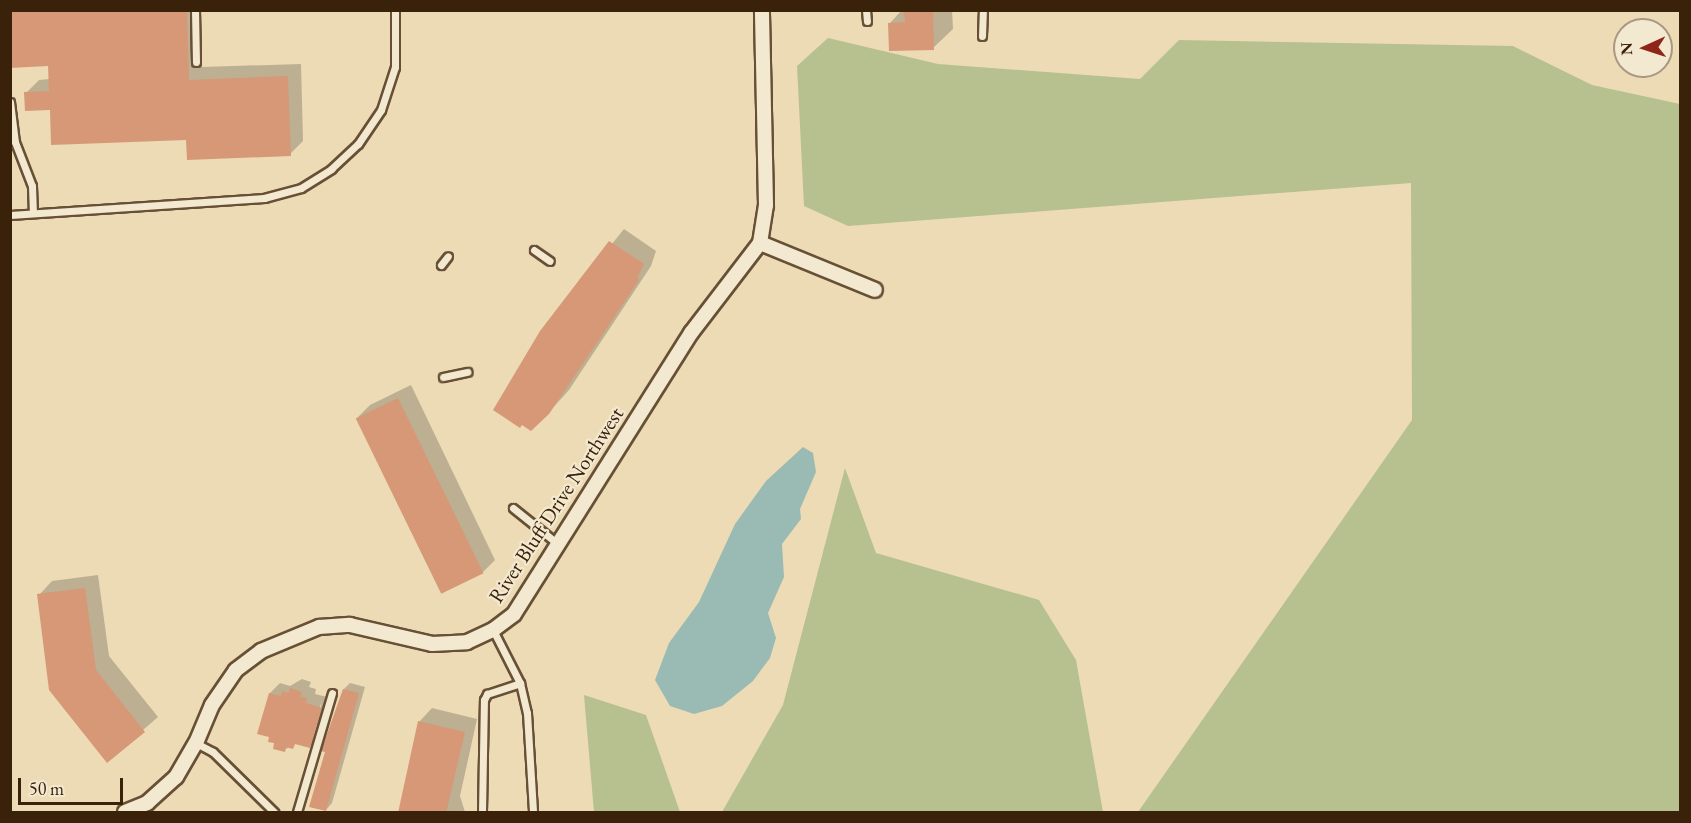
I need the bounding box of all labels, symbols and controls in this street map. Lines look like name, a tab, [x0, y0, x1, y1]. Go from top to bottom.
north arrow	[1613, 18, 1673, 78]
text: N	[1616, 42, 1637, 56]
street label: River Bluff Drive Northwest	[483, 402, 629, 608]
scale bar	[21, 766, 126, 804]
text: 50 m	[29, 777, 64, 800]

